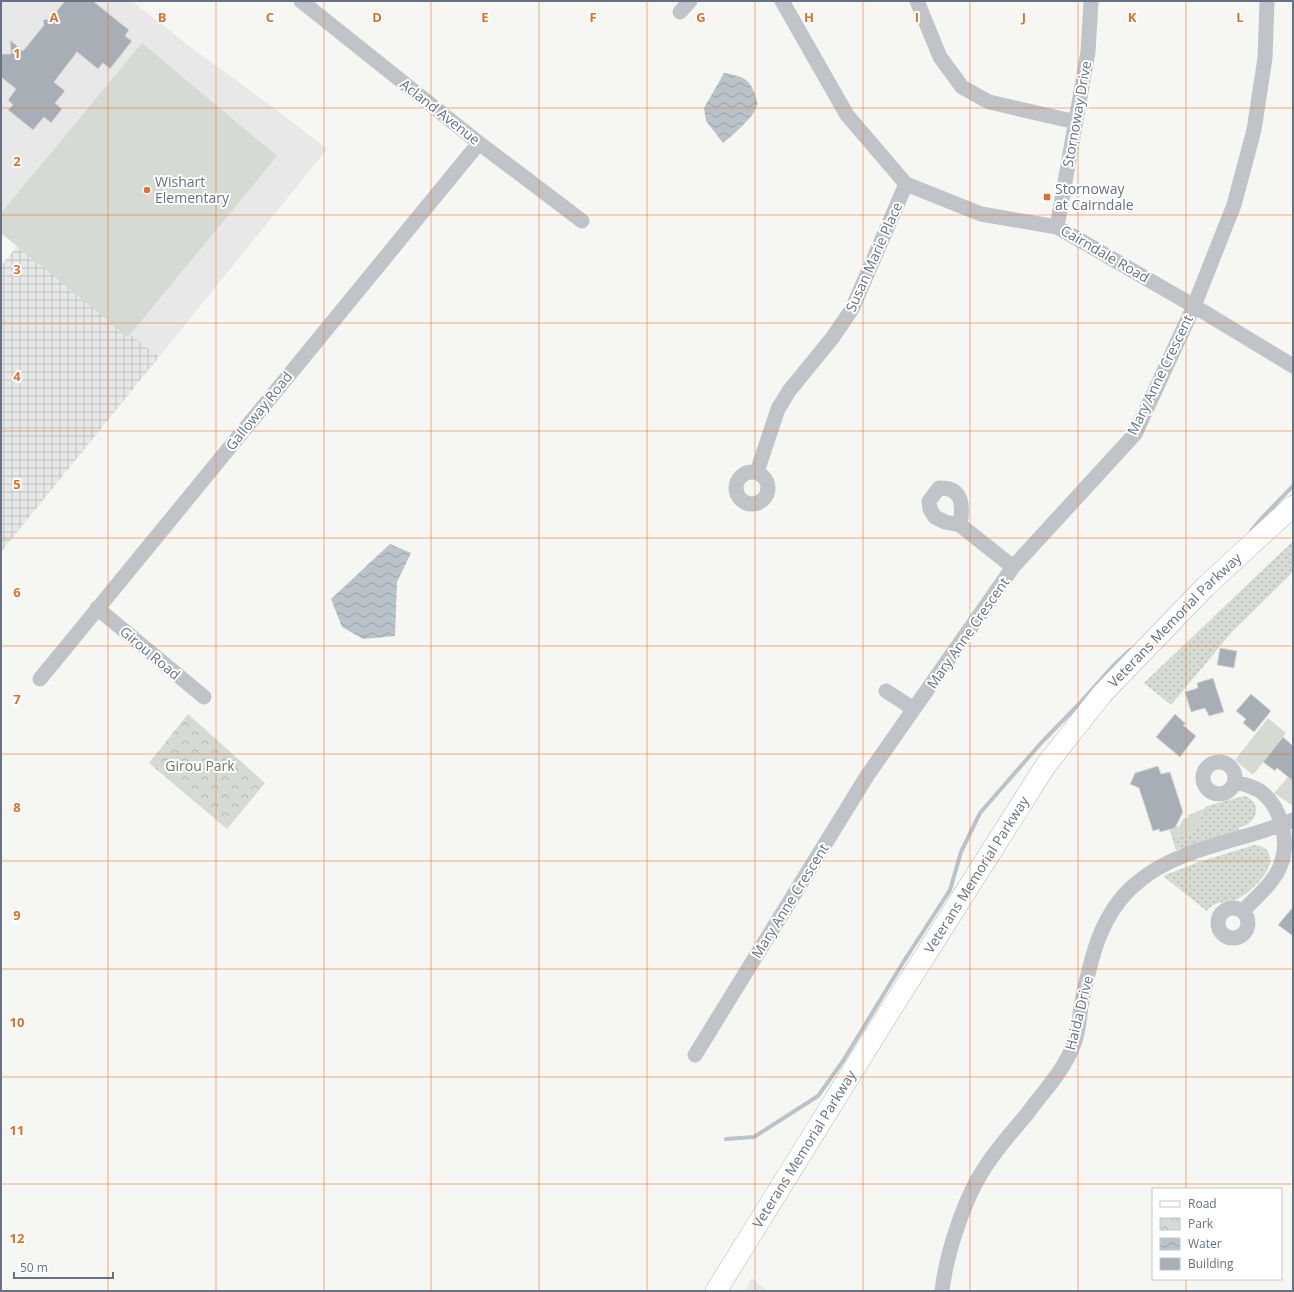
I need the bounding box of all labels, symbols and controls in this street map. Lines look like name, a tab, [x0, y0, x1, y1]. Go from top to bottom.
text: A	[50, 8, 59, 26]
text: B	[158, 8, 167, 26]
text: C	[266, 8, 274, 26]
text: D	[372, 8, 382, 26]
text: E	[481, 8, 489, 26]
text: F	[589, 8, 597, 26]
text: G	[696, 8, 706, 26]
text: H	[804, 8, 814, 26]
text: I	[915, 8, 919, 26]
text: J	[1021, 8, 1026, 26]
text: K	[1128, 8, 1137, 26]
text: L	[1236, 8, 1244, 26]
text: 1	[13, 44, 21, 62]
street label: Stornoway Drive	[1058, 59, 1095, 168]
street label: Acland Avenue	[396, 74, 484, 149]
text: 2	[13, 152, 21, 170]
place label: Wishart Elementary	[155, 172, 230, 207]
place label: Stornoway at Cairndale	[1055, 179, 1134, 214]
marker: Wishart Elementary	[142, 185, 152, 195]
marker: Stornoway at Cairndale	[1042, 192, 1052, 202]
street label: Susan Marie Place	[841, 199, 906, 315]
street label: Cairndale Road	[1058, 221, 1153, 287]
text: 3	[13, 260, 21, 278]
street label: Mary Anne Crescent	[1122, 312, 1197, 438]
text: 4	[13, 367, 21, 385]
street label: Galloway Road	[221, 367, 296, 454]
text: 5	[13, 475, 21, 493]
street label: Veterans Memorial Parkway	[1103, 548, 1246, 691]
street label: Mary Anne Crescent	[922, 573, 1013, 692]
text: 6	[13, 583, 21, 601]
street label: Girou Road	[116, 622, 185, 684]
text: 7	[13, 690, 21, 708]
park label: Girou Park	[165, 756, 235, 775]
street label: Veterans Memorial Parkway	[919, 791, 1033, 957]
text: 8	[13, 798, 21, 816]
street label: Mary Anne Crescent	[747, 840, 832, 962]
text: 9	[13, 906, 21, 924]
street label: Haida Drive	[1060, 974, 1097, 1052]
text: 10	[10, 1013, 24, 1031]
street label: Veterans Memorial Parkway	[747, 1065, 860, 1231]
text: 11	[10, 1121, 24, 1139]
legend	[1152, 1188, 1282, 1280]
text: Road	[1188, 1195, 1217, 1212]
text: Park	[1188, 1215, 1214, 1232]
text: 12	[10, 1229, 25, 1247]
text: Water	[1188, 1235, 1222, 1252]
scale bar	[14, 1254, 113, 1280]
text: Building	[1188, 1255, 1234, 1272]
text: 50 m	[20, 1259, 48, 1276]

